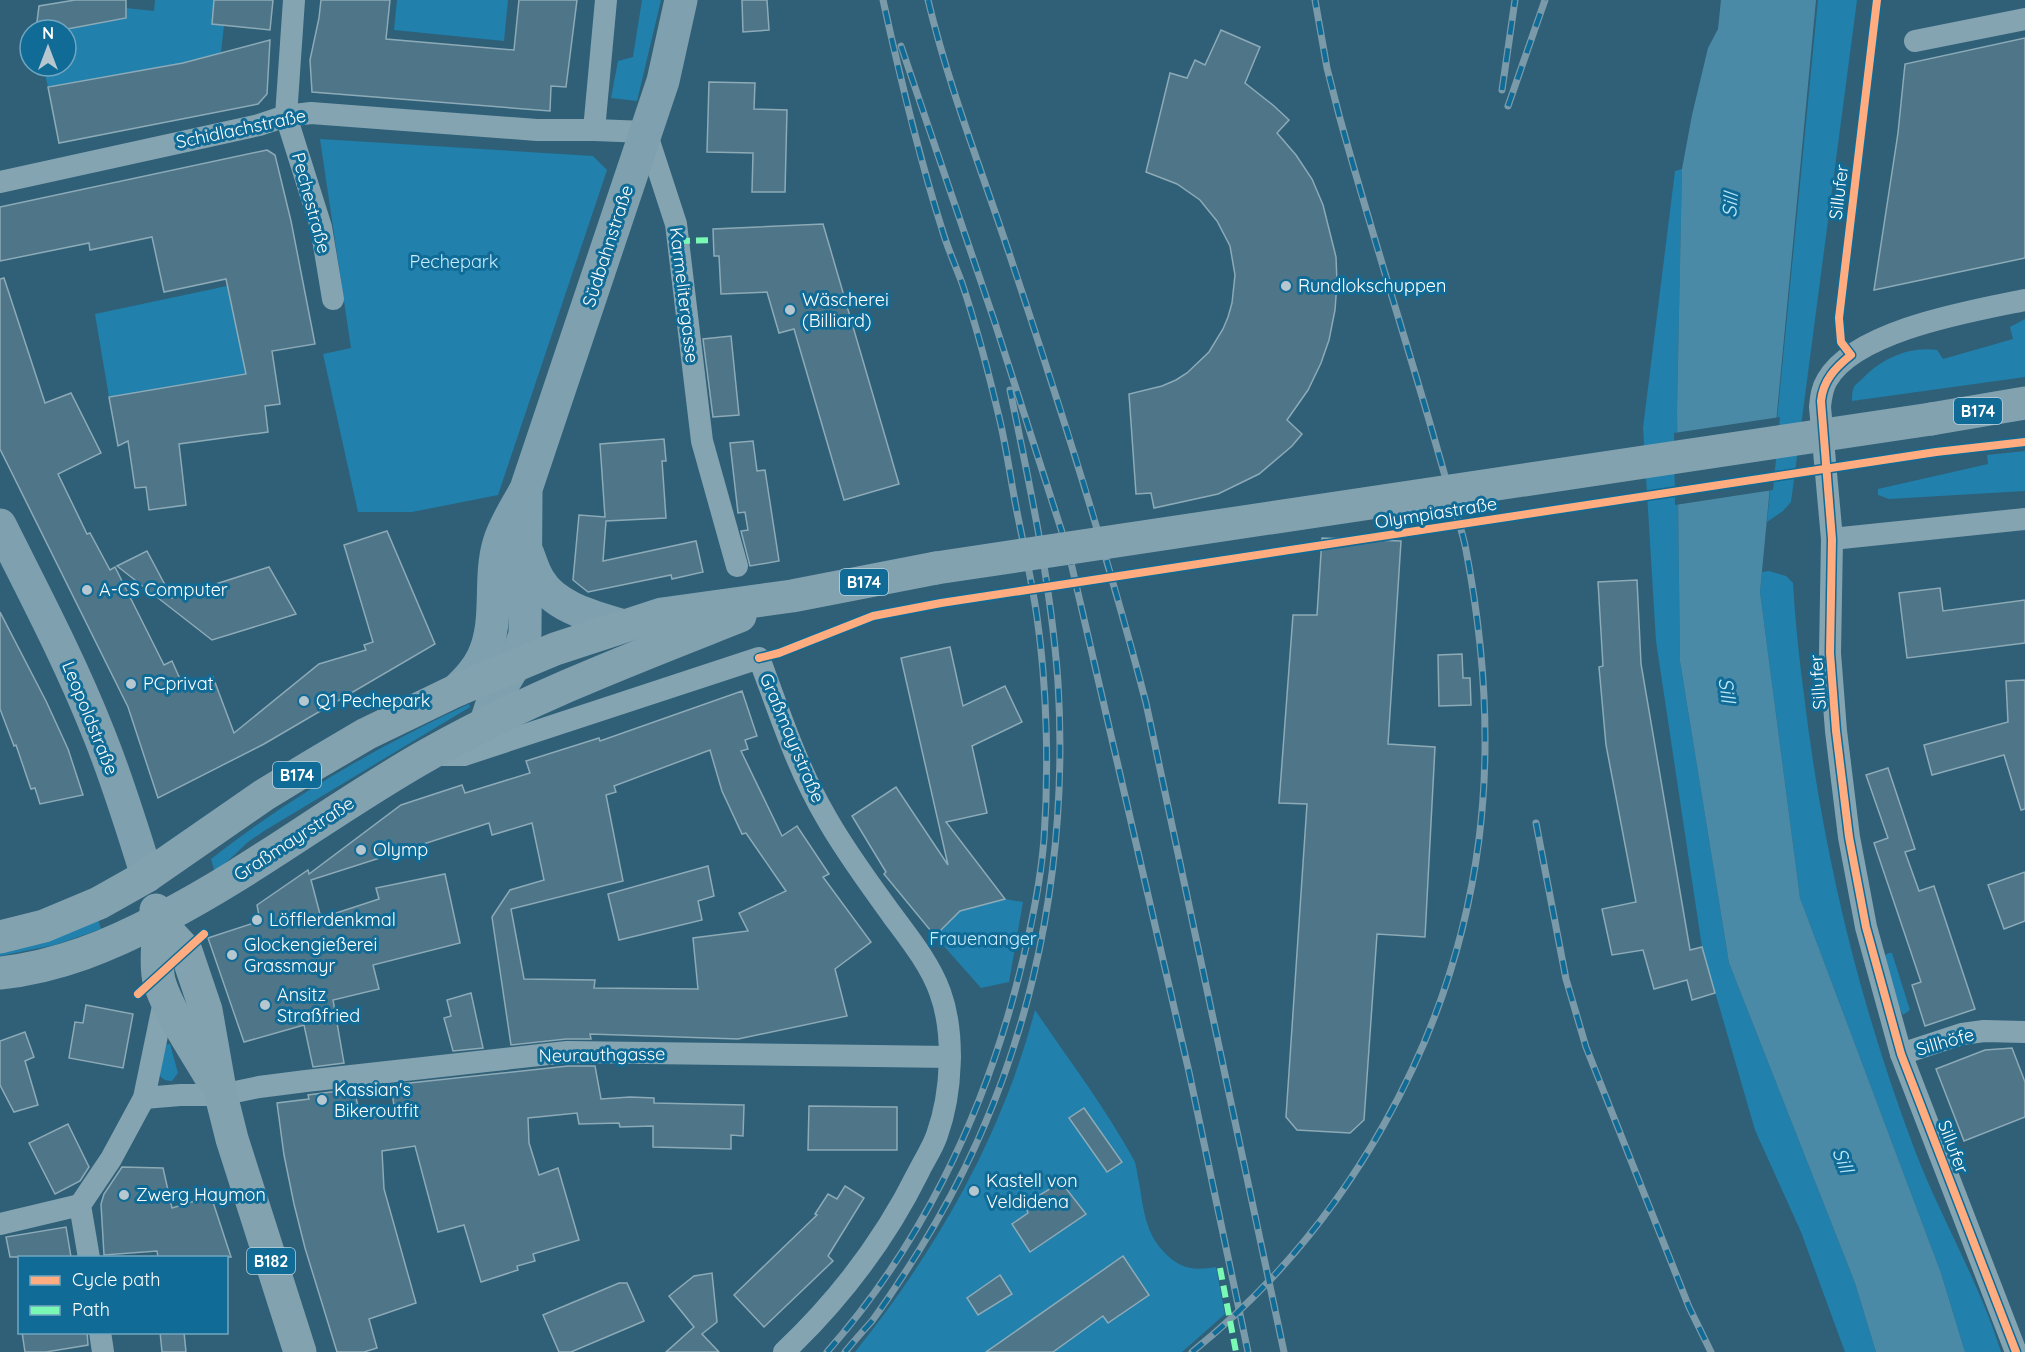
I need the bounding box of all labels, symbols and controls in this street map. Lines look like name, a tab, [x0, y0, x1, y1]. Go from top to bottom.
north arrow	[18, 18, 78, 78]
text: N	[42, 23, 54, 43]
street label: Schidlachstraße	[174, 104, 308, 154]
street label: Pechestraße	[287, 150, 336, 256]
street label: Sillufer	[1824, 163, 1853, 221]
street label: Südbahnstraße	[577, 182, 638, 310]
water label: Sill	[1716, 189, 1743, 218]
street label: Karmelitergasse	[665, 226, 704, 364]
park label: Pechepark	[410, 250, 498, 273]
place label: Rundlokschuppen	[1298, 274, 1446, 297]
marker: Rundlokschuppen	[1279, 279, 1293, 293]
place label: Wäscherei (Billiard)	[802, 288, 889, 332]
marker: Wäscherei (Billiard)	[783, 303, 797, 317]
road number: B174	[1954, 398, 2002, 424]
street label: Olympiastraße	[1373, 492, 1499, 534]
road number: B174	[840, 569, 888, 595]
place label: A-CS Computer	[99, 578, 228, 601]
marker: A-CS Computer	[80, 583, 94, 597]
street label: Sillufer	[1804, 654, 1831, 710]
street label: Leopoldstraße	[57, 658, 124, 778]
street label: Graßmayrstraße	[755, 669, 830, 806]
place label: PCprivat	[143, 672, 214, 695]
water label: Sill	[1714, 676, 1742, 706]
marker: PCprivat	[124, 677, 138, 691]
place label: Q1 Pechepark	[316, 689, 430, 712]
marker: Q1 Pechepark	[297, 694, 311, 708]
road number: B174	[273, 762, 321, 788]
street label: Graßmayrstraße	[229, 791, 358, 886]
place label: Olymp	[373, 838, 428, 861]
marker: Olymp	[354, 843, 368, 857]
place label: Löfflerdenkmal	[269, 908, 396, 931]
marker: Löfflerdenkmal	[250, 913, 264, 927]
park label: Frauenanger	[929, 927, 1037, 950]
place label: Glockengießerei Grassmayr	[244, 933, 377, 977]
marker: Glockengießerei Grassmayr	[225, 948, 239, 962]
place label: Ansitz Straßfried	[277, 983, 360, 1027]
marker: Ansitz Straßfried	[258, 998, 272, 1012]
street label: Sillhöfe	[1913, 1022, 1977, 1061]
street label: Neurauthgasse	[538, 1042, 666, 1067]
place label: Kassian's Bikeroutfit	[334, 1078, 419, 1122]
marker: Kassian's Bikeroutfit	[315, 1093, 329, 1107]
street label: Sillufer	[1933, 1117, 1974, 1177]
water label: Sill	[1827, 1144, 1860, 1178]
place label: Kastell von Veldidena	[986, 1169, 1078, 1213]
place label: Zwerg Haymon	[136, 1183, 266, 1206]
marker: Kastell von Veldidena	[967, 1184, 981, 1198]
marker: Zwerg Haymon	[117, 1188, 131, 1202]
road number: B182	[247, 1248, 295, 1274]
legend	[18, 1256, 228, 1334]
text: Cycle path	[72, 1268, 160, 1291]
text: Path	[72, 1298, 110, 1321]

